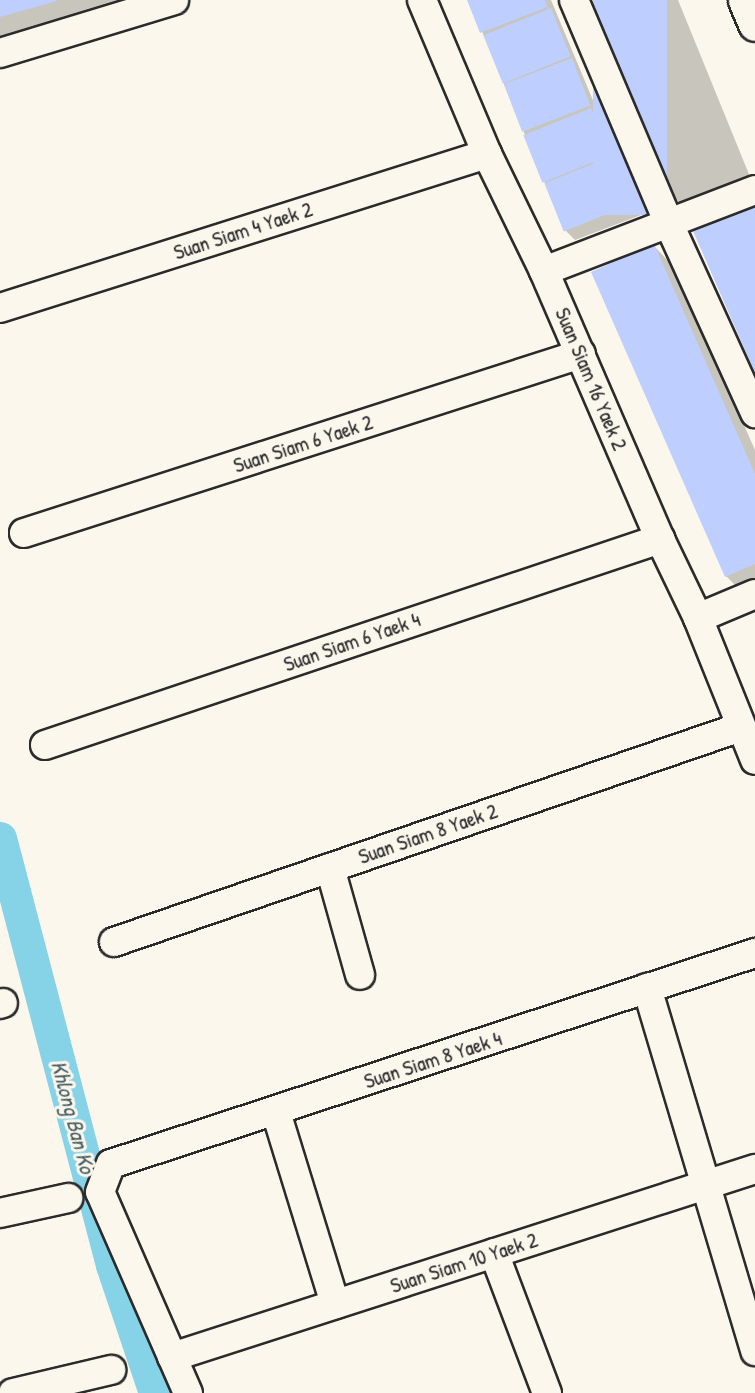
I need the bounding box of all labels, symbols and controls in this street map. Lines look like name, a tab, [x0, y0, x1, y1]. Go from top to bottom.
street label: Suan Siam 4 Yaek 2	[171, 197, 315, 265]
street label: Suan Siam 16 Yaek 2	[550, 304, 632, 454]
street label: Suan Siam 6 Yaek 2	[230, 410, 376, 478]
street label: Suan Siam 6 Yaek 4	[280, 607, 424, 677]
street label: Suan Siam 8 Yaek 2	[355, 798, 501, 870]
street label: Suan Siam 8 Yaek 4	[361, 1026, 505, 1094]
water label: Khlong Ban Ko	[45, 1058, 101, 1176]
street label: Suan Siam 10 Yaek 2	[387, 1227, 541, 1299]

